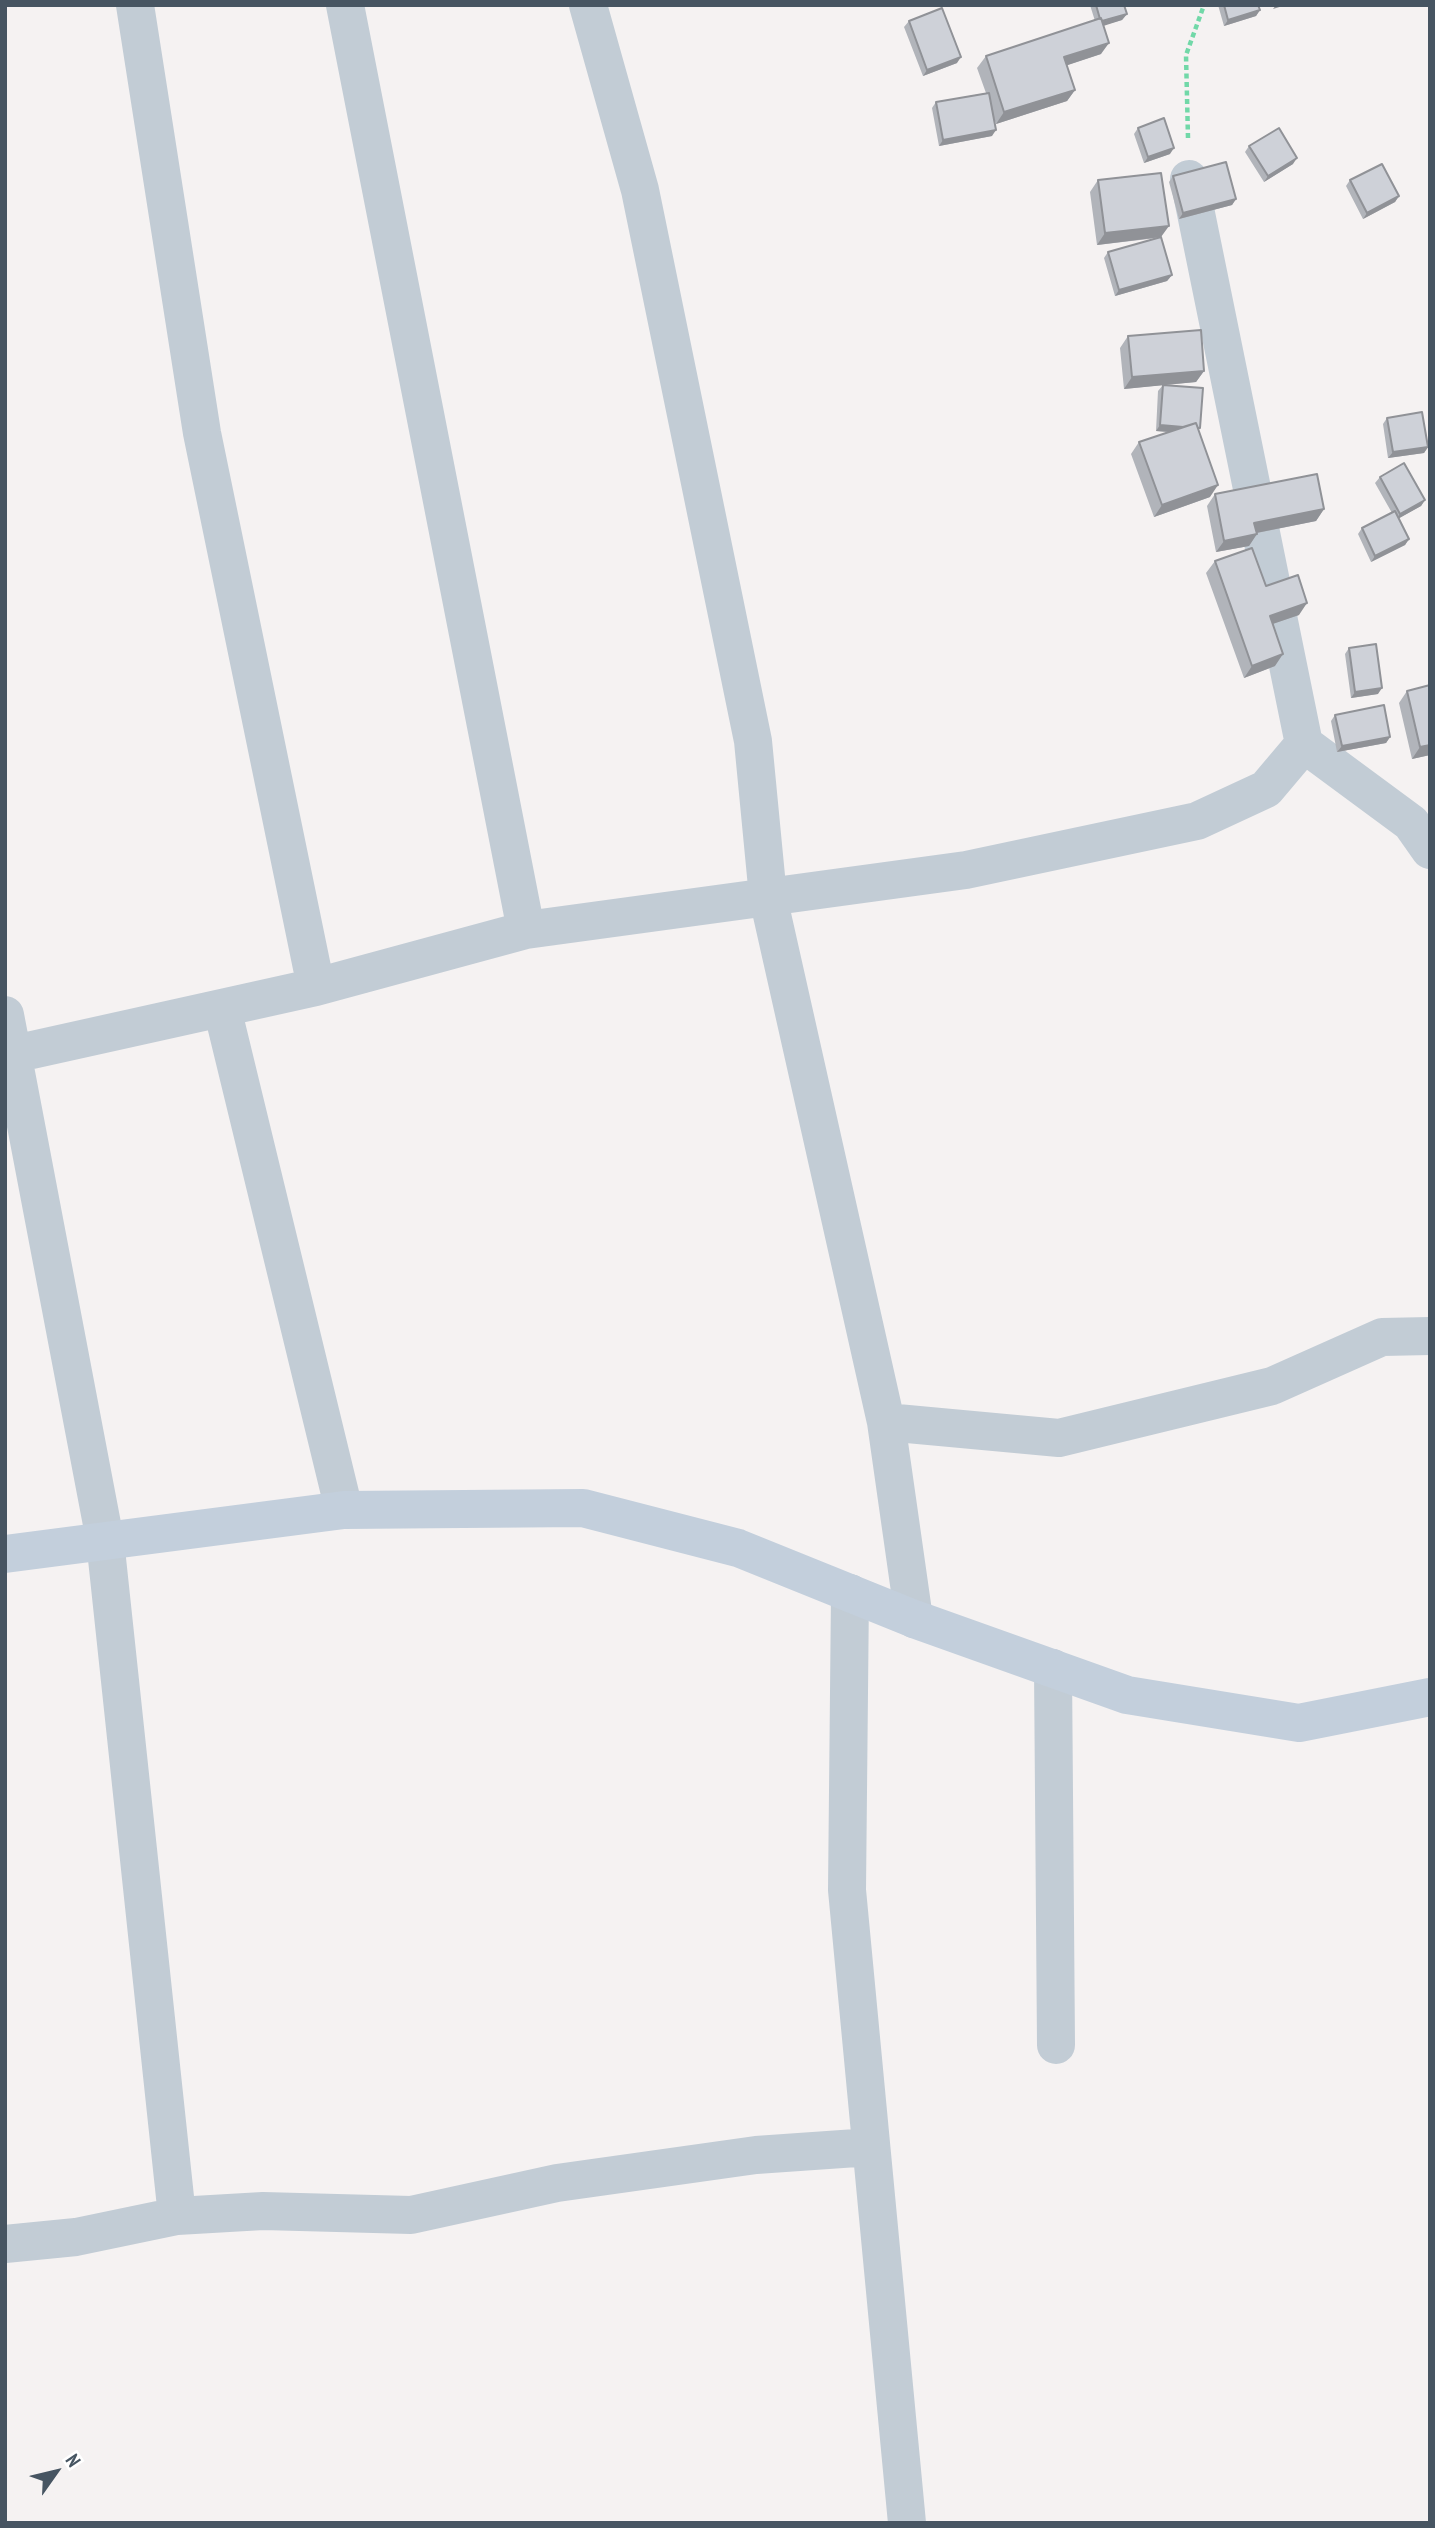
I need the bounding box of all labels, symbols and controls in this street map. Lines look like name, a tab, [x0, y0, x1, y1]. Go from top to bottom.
north arrow	[21, 2437, 91, 2507]
text: N	[61, 2449, 86, 2471]

